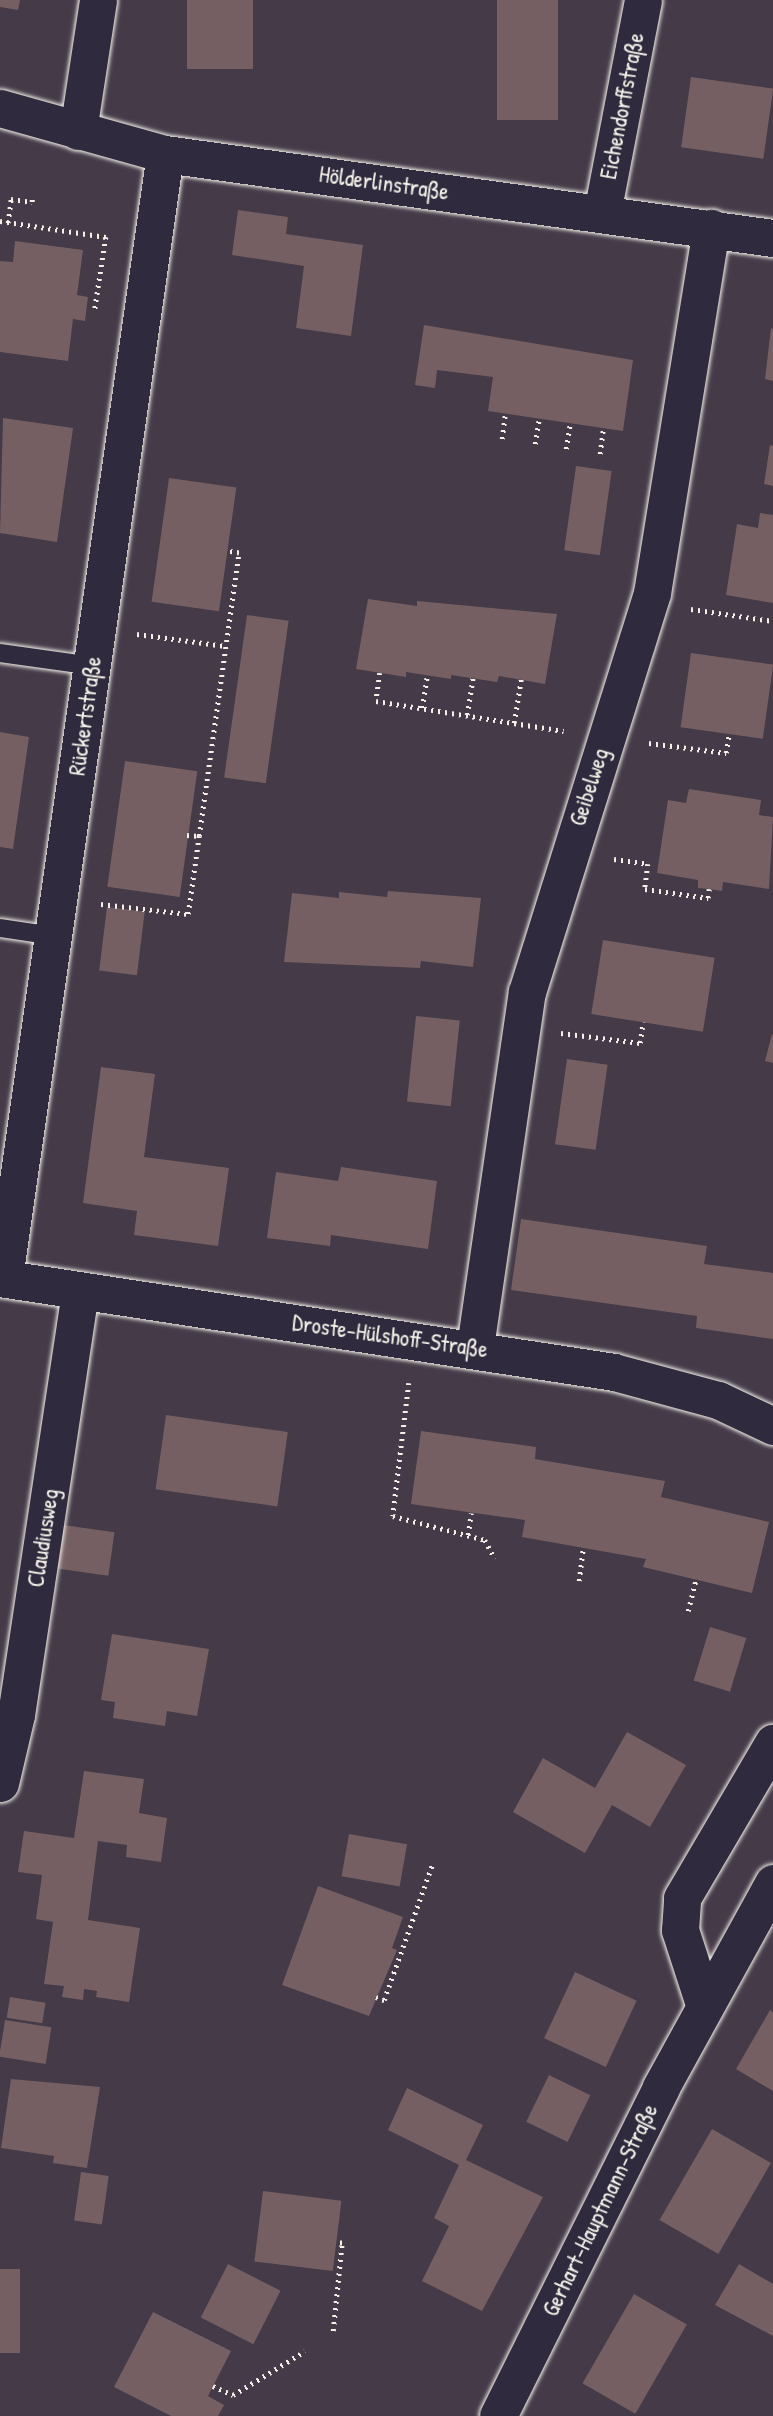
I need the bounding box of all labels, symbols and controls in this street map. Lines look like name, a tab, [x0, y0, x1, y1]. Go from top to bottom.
street label: Eichendorffstraße	[594, 30, 650, 182]
street label: Hölderlinstraße	[317, 160, 451, 206]
street label: Rückertstraße	[63, 655, 107, 777]
street label: Geibelweg	[563, 745, 615, 829]
street label: Droste-Hülshoff-Straße	[290, 1309, 490, 1363]
street label: Claudiusweg	[22, 1487, 64, 1589]
street label: Gerhart-Hauptmann-Straße	[537, 2099, 663, 2321]

